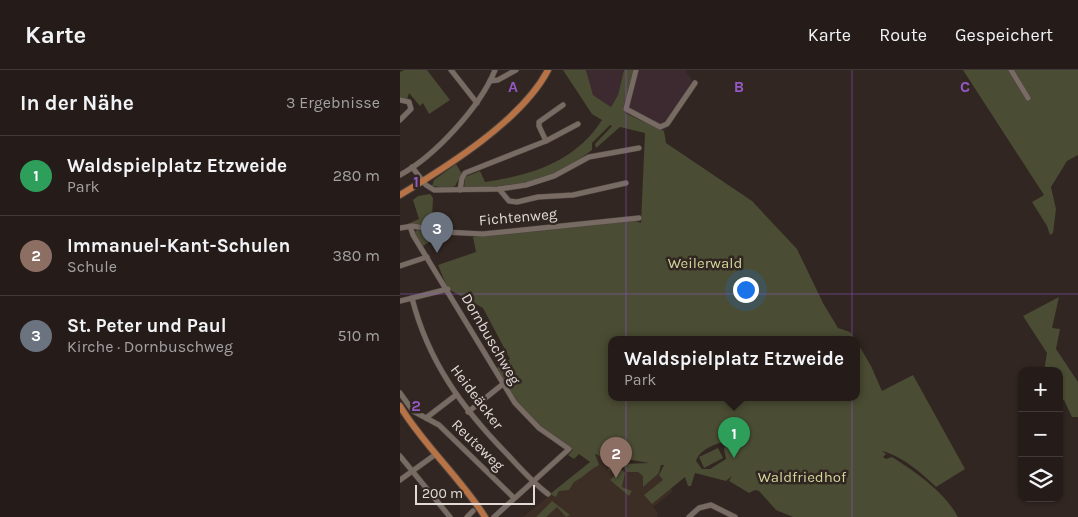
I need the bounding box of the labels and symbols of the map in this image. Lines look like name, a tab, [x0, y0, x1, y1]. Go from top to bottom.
text: A	[508, 77, 518, 96]
text: B	[734, 77, 744, 96]
text: C	[960, 77, 970, 96]
text: 1	[413, 172, 419, 191]
street label: Fichtenweg	[478, 205, 558, 229]
pin: 3	[421, 212, 453, 253]
park label: Weilerwald	[668, 254, 742, 272]
your location	[733, 277, 759, 303]
street label: Dornbuschweg	[458, 290, 525, 388]
street label: Heideäcker	[447, 361, 508, 433]
text: 2	[411, 396, 421, 415]
street label: Reuteweg	[448, 415, 508, 475]
pin: 1	[718, 417, 750, 458]
pin: 2	[600, 437, 632, 478]
park label: Waldfriedhof	[758, 468, 847, 486]
scale bar	[415, 482, 535, 505]

